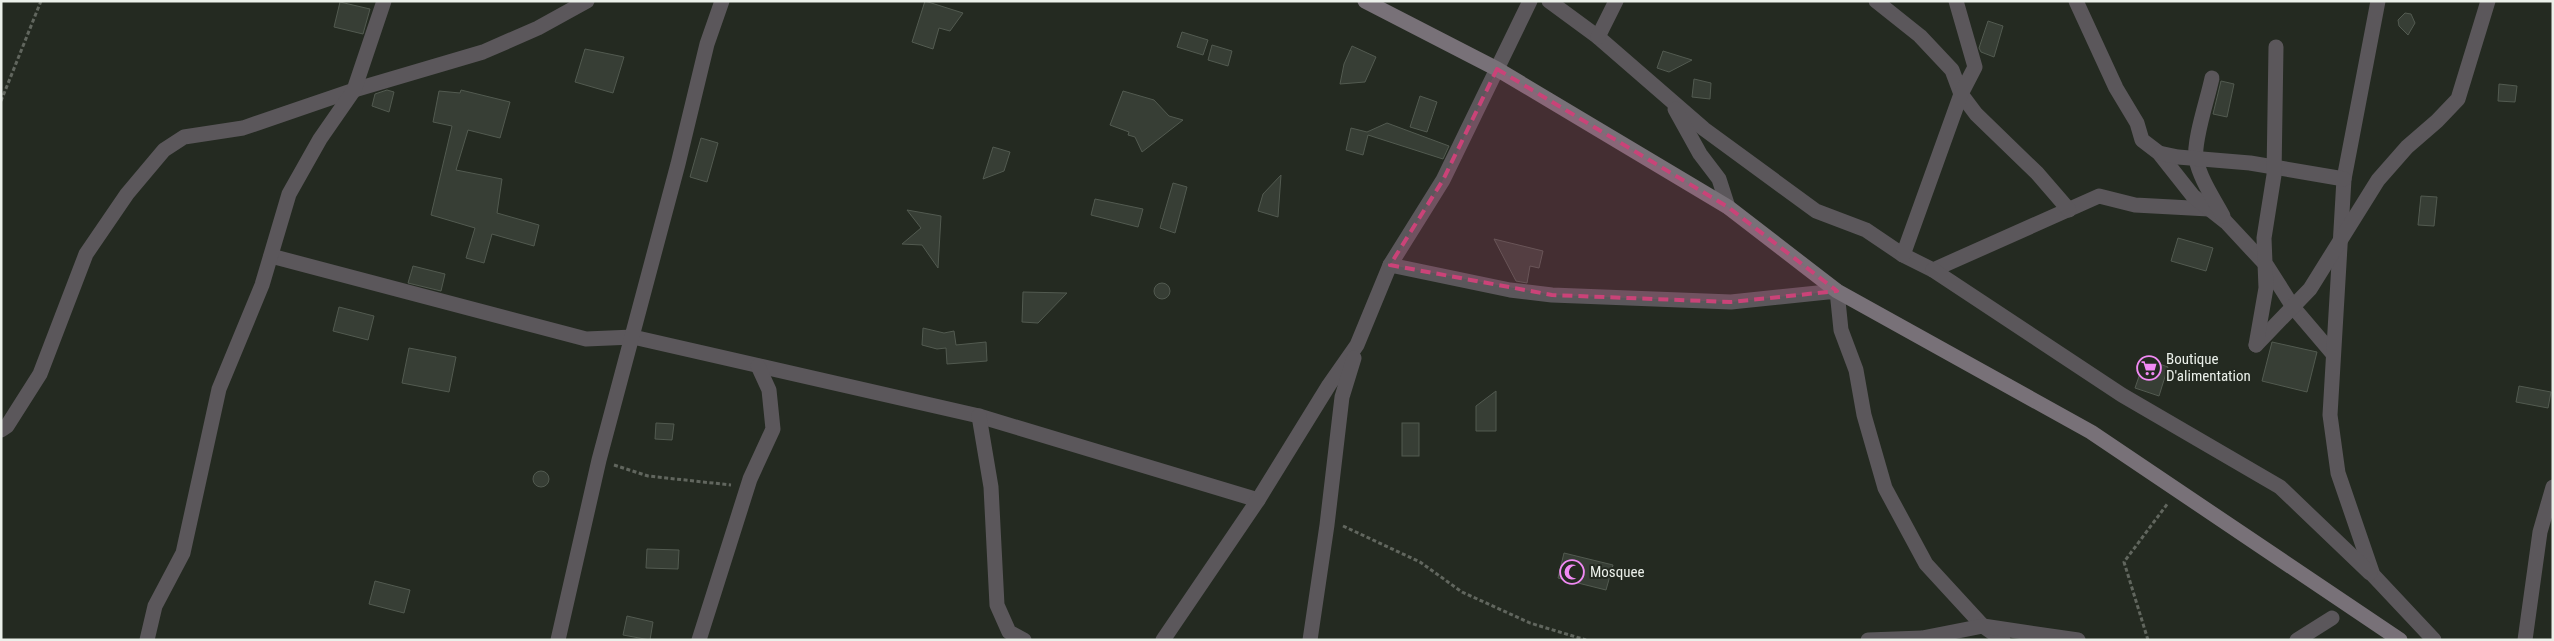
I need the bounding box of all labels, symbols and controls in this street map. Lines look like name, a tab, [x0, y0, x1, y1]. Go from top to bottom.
place label: Boutique D'alimentation	[2166, 350, 2251, 385]
supermarket icon: Boutique D'alimentation	[2136, 355, 2162, 381]
mosque icon: Mosquee	[1559, 559, 1585, 585]
place label: Mosquee	[1590, 563, 1645, 581]

